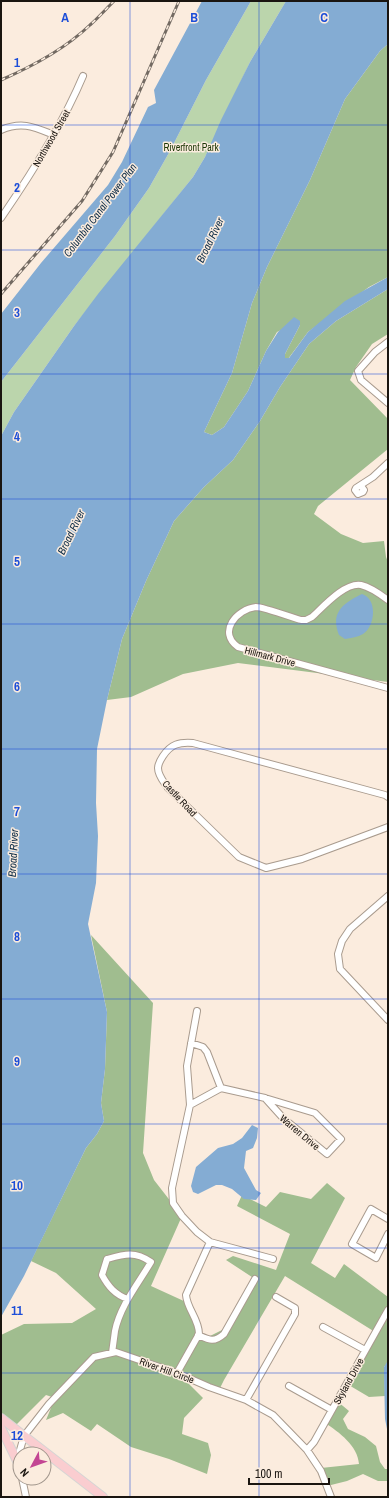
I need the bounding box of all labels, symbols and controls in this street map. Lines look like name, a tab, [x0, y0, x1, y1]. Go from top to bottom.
text: A	[61, 9, 69, 26]
text: B	[190, 9, 198, 26]
text: C	[320, 9, 328, 26]
text: 1	[14, 54, 20, 71]
street label: Northwood Street	[30, 107, 73, 169]
park label: Riverfront Park	[163, 141, 219, 154]
water label: Columbia Canal Power Plan	[60, 161, 140, 259]
text: 2	[14, 179, 20, 196]
water label: Broad River	[193, 214, 227, 265]
text: 3	[14, 304, 20, 321]
text: 4	[14, 428, 20, 445]
water label: Broad River	[54, 506, 88, 557]
text: 5	[14, 553, 20, 570]
street label: Hillmark Drive	[243, 643, 297, 670]
text: 6	[14, 678, 20, 695]
street label: Castle Road	[159, 777, 200, 819]
text: 7	[14, 803, 20, 820]
water label: Broad River	[5, 828, 21, 877]
text: 8	[14, 928, 20, 945]
text: 9	[14, 1053, 20, 1070]
street label: Warren Drive	[277, 1112, 323, 1153]
text: 10	[11, 1177, 23, 1194]
text: 11	[11, 1302, 23, 1319]
street label: River Hill Circle	[138, 1355, 196, 1387]
street label: Skyland Drive	[330, 1355, 367, 1407]
text: 12	[11, 1427, 23, 1444]
north arrow	[12, 1446, 52, 1486]
scale bar	[249, 1460, 329, 1486]
text: N	[17, 1466, 32, 1480]
text: 100 m	[255, 1466, 282, 1482]

